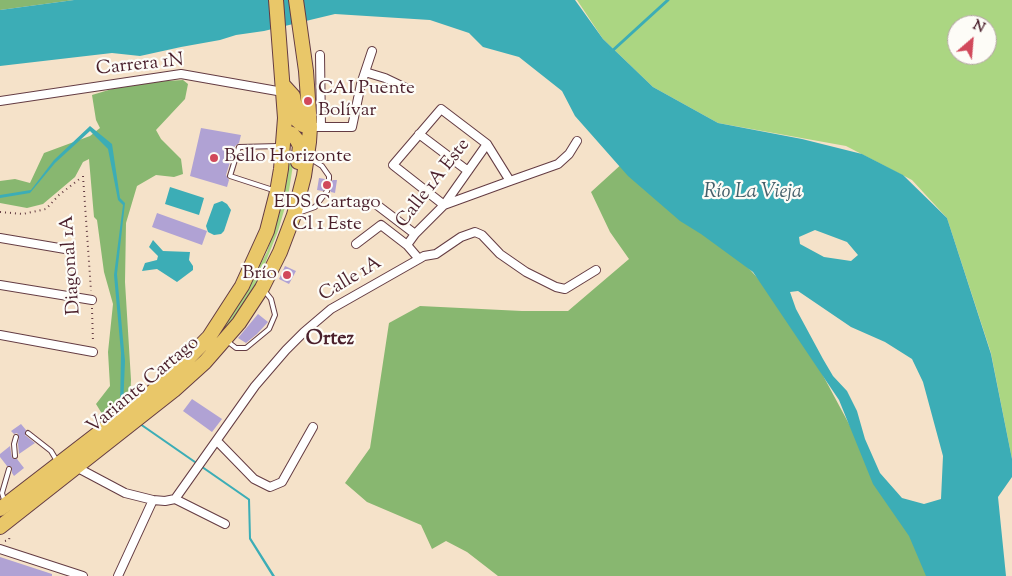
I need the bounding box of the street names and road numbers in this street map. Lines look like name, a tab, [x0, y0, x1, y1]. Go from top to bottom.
street label: Carrera 1N	[95, 50, 185, 82]
street label: Calle 1A Este	[392, 135, 476, 233]
street label: Diagonal 1A	[57, 214, 87, 316]
street label: Calle 1A	[316, 252, 386, 308]
street label: Variante Cartago	[83, 332, 205, 440]

